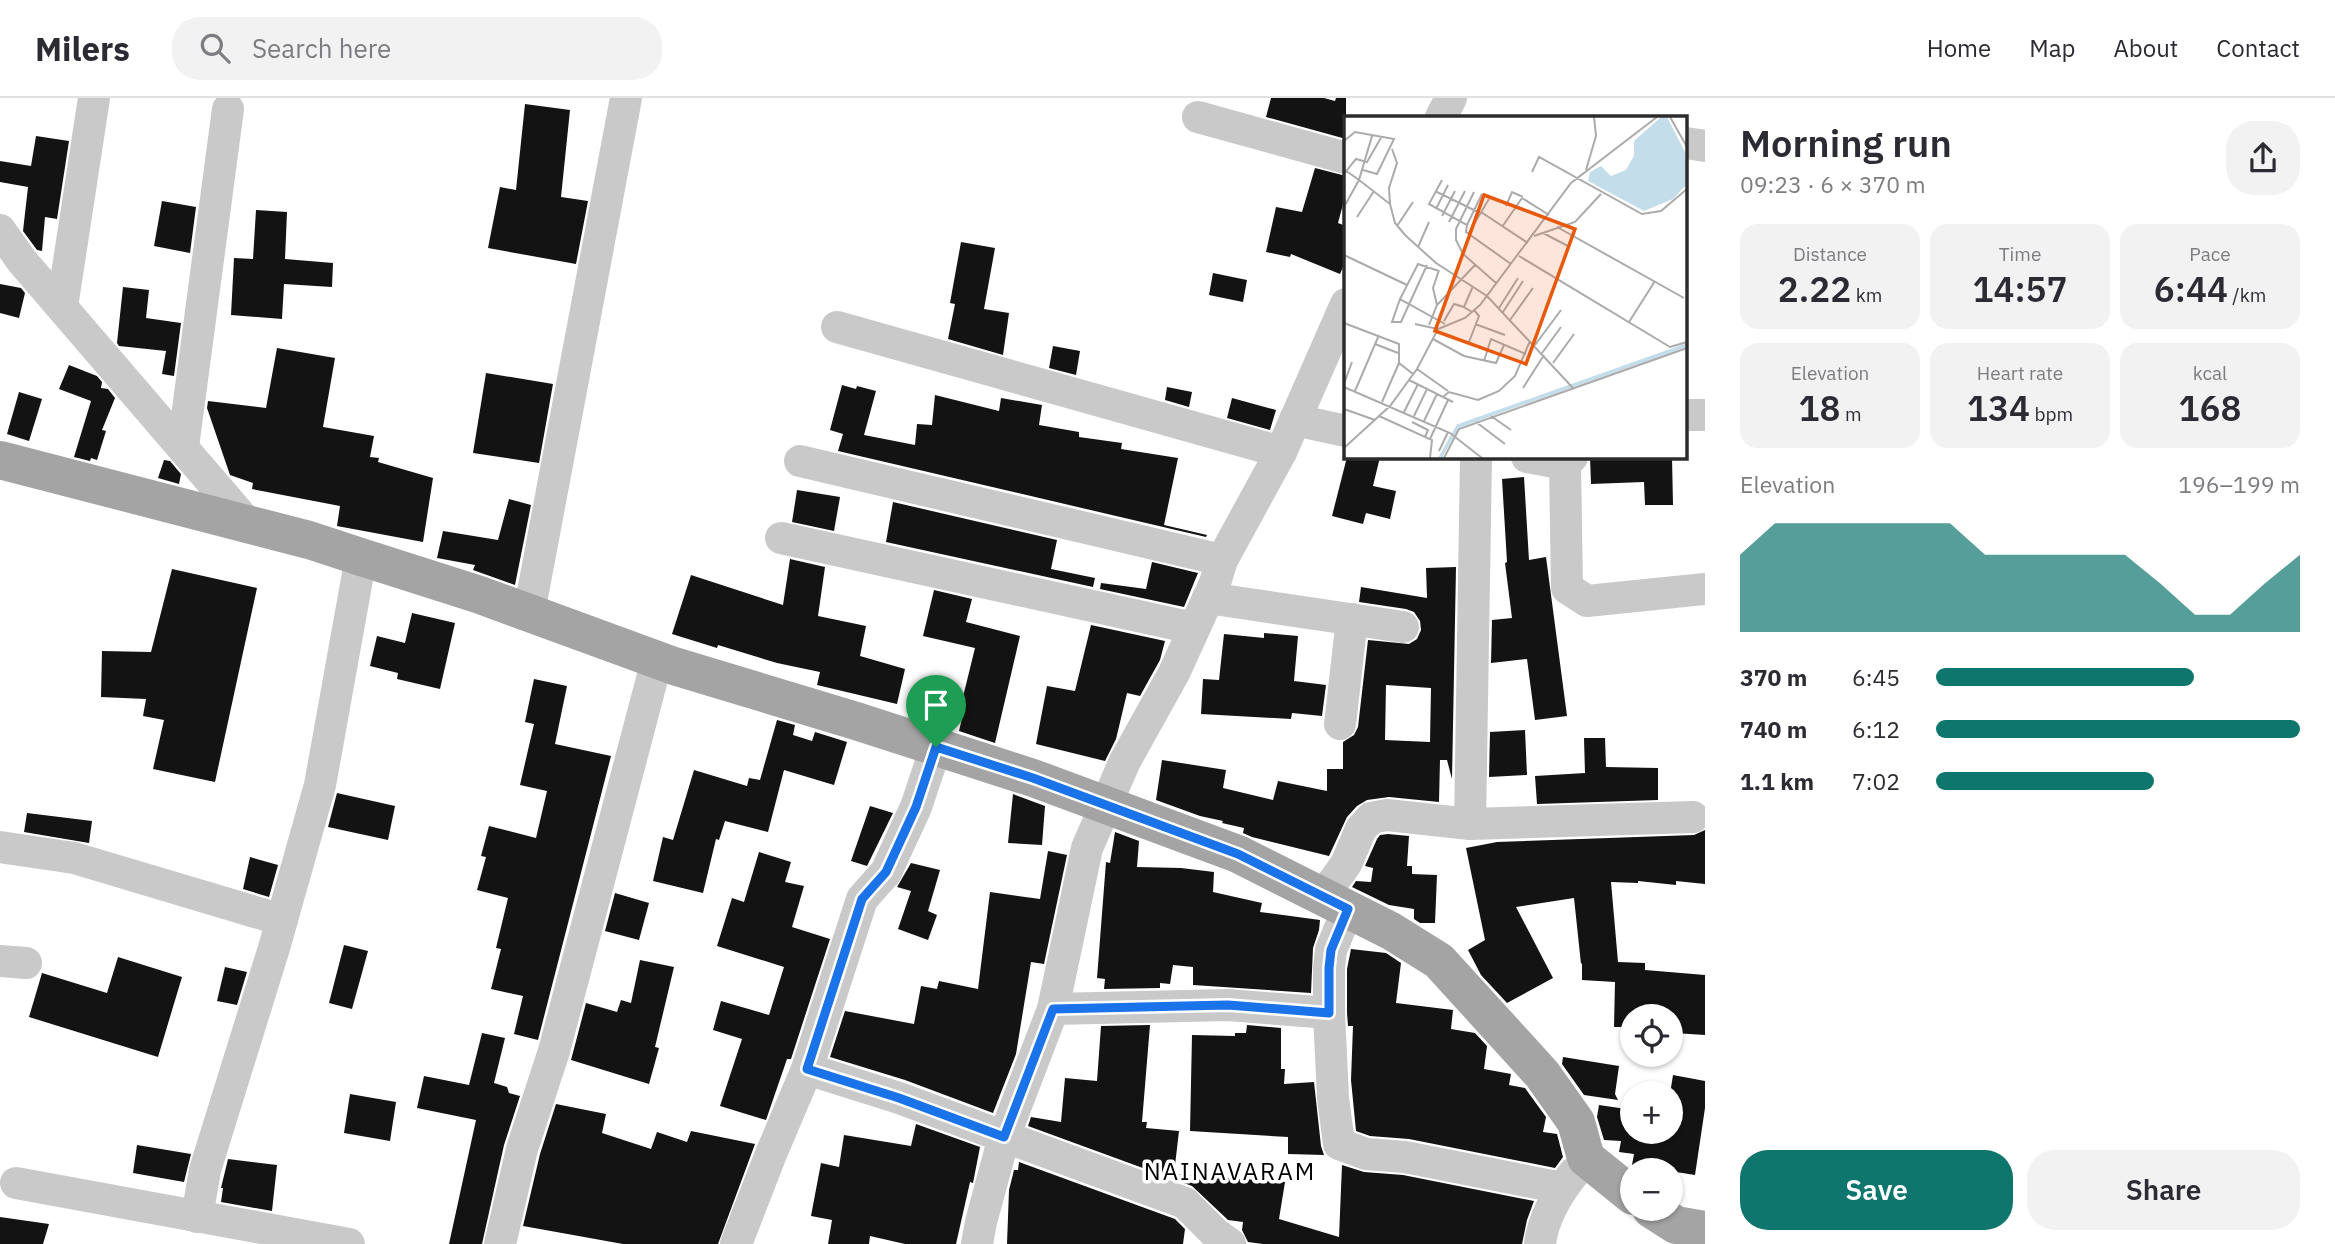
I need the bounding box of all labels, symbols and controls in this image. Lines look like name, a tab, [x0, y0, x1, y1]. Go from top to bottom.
search box	[172, 17, 662, 80]
text: Milers	[35, 27, 130, 70]
icon: search	[196, 29, 234, 67]
text: Search here	[252, 31, 391, 65]
text: Home	[1927, 32, 1991, 64]
text: Map	[2029, 32, 2075, 64]
text: About	[2113, 32, 2178, 64]
text: Contact	[2216, 32, 2300, 64]
inset map	[1344, 116, 1688, 458]
text: Morning run	[1740, 118, 1952, 167]
button: share	[2226, 121, 2300, 195]
text: 09:23 · 6 × 370 m	[1740, 169, 1926, 199]
text: Distance	[1793, 242, 1867, 266]
text: Time	[1999, 242, 2041, 266]
text: Pace	[2189, 242, 2231, 266]
text: 2.22	[1778, 266, 1851, 312]
text: 14:57	[1972, 266, 2068, 312]
text: 6:44	[2154, 266, 2228, 312]
text: km	[1851, 283, 1882, 307]
text: /km	[2228, 283, 2266, 307]
text: Elevation	[1791, 361, 1869, 385]
text: Heart rate	[1977, 361, 2063, 385]
text: kcal	[2193, 361, 2227, 385]
text: 18	[1798, 385, 1840, 431]
text: 134	[1967, 385, 2030, 431]
text: 168	[2178, 385, 2242, 431]
text: m	[1840, 402, 1862, 426]
text: bpm	[2030, 402, 2073, 426]
text: Elevation	[1740, 469, 1835, 499]
text: 196–199 m	[2178, 469, 2300, 499]
text: 370 m	[1740, 662, 1807, 692]
text: 6:45	[1852, 662, 1900, 692]
pin	[906, 675, 966, 747]
icon: arrive	[917, 686, 955, 724]
text: 740 m	[1740, 714, 1807, 744]
text: 6:12	[1852, 714, 1900, 744]
text: 1.1 km	[1740, 766, 1814, 796]
text: 7:02	[1852, 766, 1900, 796]
map controls	[1620, 1004, 1683, 1221]
button: locate	[1620, 1004, 1683, 1067]
button: +	[1620, 1081, 1683, 1144]
button: Save	[1740, 1150, 2013, 1230]
button: Share	[2027, 1150, 2300, 1230]
district label: NAINAVARAM	[1144, 1155, 1316, 1187]
button: −	[1620, 1158, 1683, 1221]

